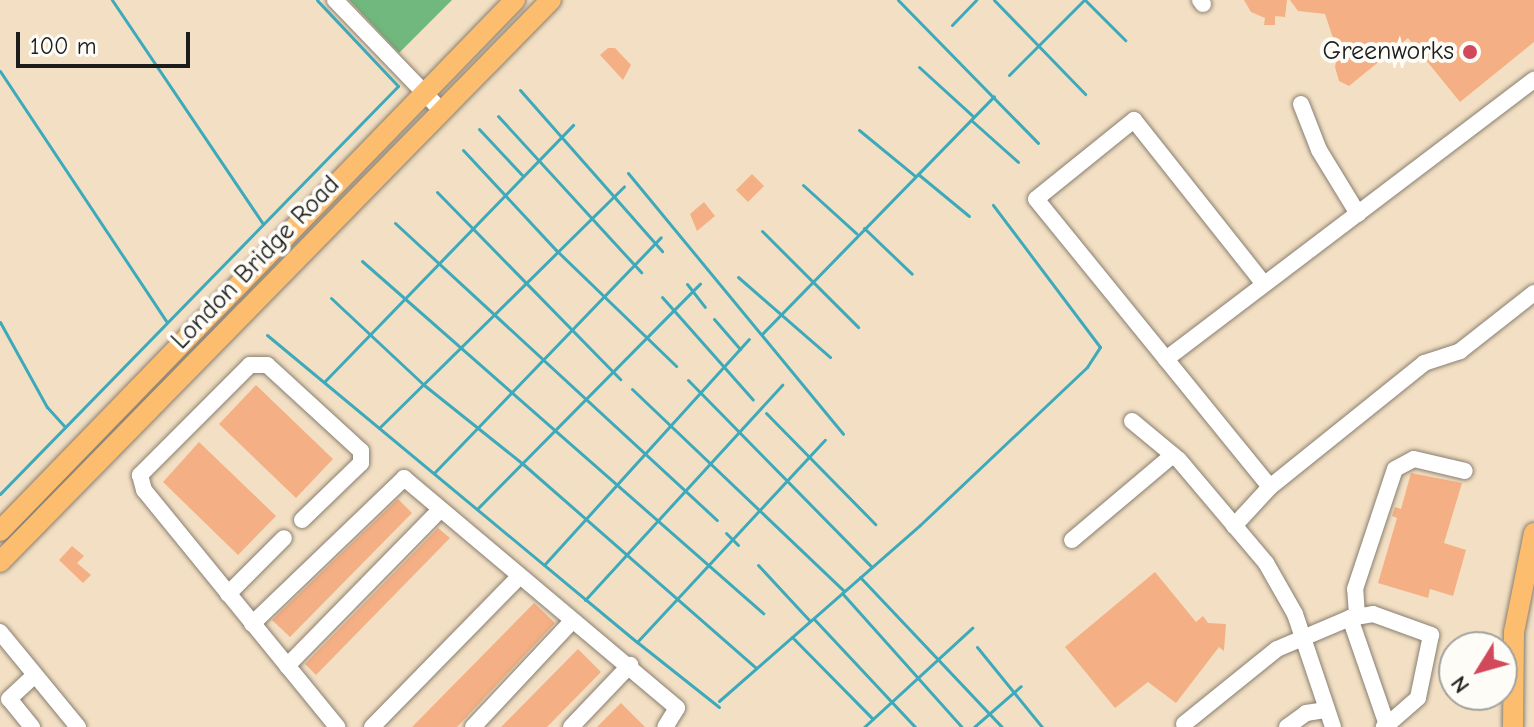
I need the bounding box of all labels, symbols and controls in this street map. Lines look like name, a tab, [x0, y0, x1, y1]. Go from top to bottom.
scale bar	[20, 16, 194, 66]
text: 100 m	[30, 32, 97, 60]
place label: Greenworks	[1323, 36, 1454, 68]
marker: Greenworks	[1461, 43, 1479, 61]
street label: London Bridge Road	[165, 170, 347, 356]
north arrow	[1438, 631, 1518, 711]
text: N	[1446, 671, 1475, 698]

